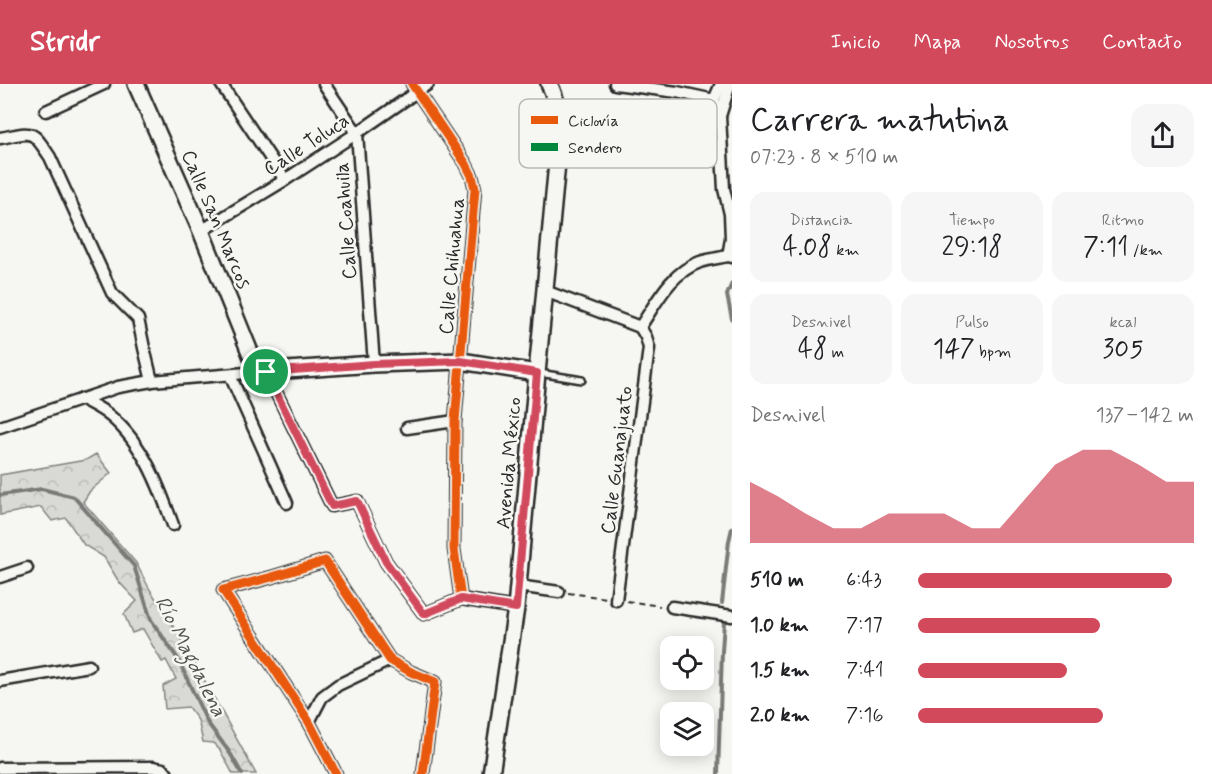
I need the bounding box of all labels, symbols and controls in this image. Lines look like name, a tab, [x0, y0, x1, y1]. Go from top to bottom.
text: Stridr	[30, 24, 100, 61]
text: Inicio	[831, 28, 881, 56]
text: Mapa	[914, 28, 961, 56]
text: Nosotros	[994, 28, 1069, 56]
text: Contacto	[1102, 28, 1182, 56]
legend	[519, 99, 717, 168]
text: Carrera matutina	[750, 99, 1010, 143]
button: share	[1131, 104, 1194, 167]
street label: Calle Toluca	[259, 107, 355, 183]
text: Ciclovía	[568, 111, 619, 132]
text: Sendero	[568, 138, 622, 159]
text: 07:23 · 8 × 510 m	[750, 144, 898, 171]
street label: Calle San Marcos	[174, 146, 257, 293]
street label: Calle Coahuila	[329, 161, 364, 280]
street label: Calle Chihuahua	[433, 197, 472, 336]
text: Distancia	[790, 210, 852, 231]
text: Tiempo	[949, 210, 995, 231]
text: Ritmo	[1102, 210, 1144, 231]
text: 4.08	[783, 231, 832, 265]
text: 29:18	[941, 231, 1003, 265]
text: 7:11	[1083, 231, 1128, 265]
text: km	[832, 240, 860, 261]
text: /km	[1128, 240, 1163, 261]
text: Desnivel	[791, 312, 851, 333]
text: Pulso	[955, 312, 989, 333]
text: kcal	[1110, 312, 1136, 333]
text: 48	[798, 333, 827, 367]
text: 147	[933, 333, 975, 367]
text: 305	[1102, 333, 1144, 367]
text: m	[827, 342, 844, 363]
text: bpm	[975, 342, 1011, 363]
pin	[240, 346, 291, 397]
icon: arrive	[249, 355, 282, 388]
street label: Calle Guanajuato	[595, 385, 640, 536]
street label: Avenida México	[490, 396, 529, 530]
text: Desnivel	[750, 402, 825, 429]
text: 137–142 m	[1096, 402, 1194, 429]
text: 510 m	[750, 567, 804, 594]
text: 6:43	[846, 567, 882, 594]
water label: Río Magdalena	[146, 591, 232, 722]
text: 1.0 km	[750, 612, 809, 639]
text: 7:17	[846, 612, 882, 639]
map controls	[660, 636, 714, 756]
button: locate	[660, 636, 714, 690]
text: 1.5 km	[750, 657, 810, 684]
text: 7:41	[846, 657, 884, 684]
button: layers	[660, 702, 714, 756]
text: 2.0 km	[750, 702, 810, 729]
text: 7:16	[846, 702, 883, 729]

